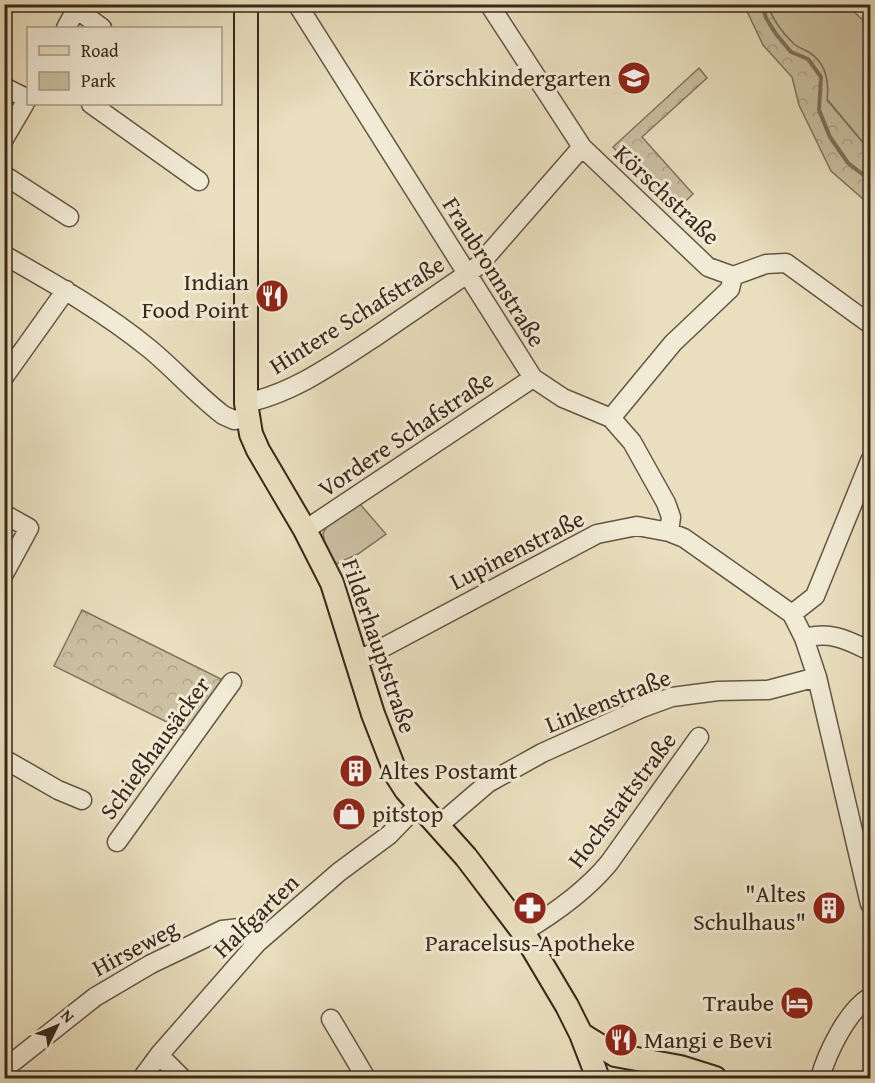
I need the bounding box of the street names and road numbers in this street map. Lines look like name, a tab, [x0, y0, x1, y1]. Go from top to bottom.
street label: Körschstraße	[606, 136, 728, 253]
street label: Fraubronnstraße	[434, 190, 555, 354]
street label: Hintere Schafstraße	[262, 247, 451, 383]
street label: Vordere Schafstraße	[311, 362, 501, 505]
street label: Lupinenstraße	[443, 501, 590, 598]
street label: Filderhauptstraße	[333, 554, 426, 738]
street label: Linkenstraße	[540, 659, 676, 742]
street label: Schießhausäcker	[91, 669, 219, 826]
street label: Hochstattstraße	[559, 724, 684, 875]
street label: Halfgarten	[205, 865, 307, 966]
street label: Hirseweg	[85, 910, 184, 985]

